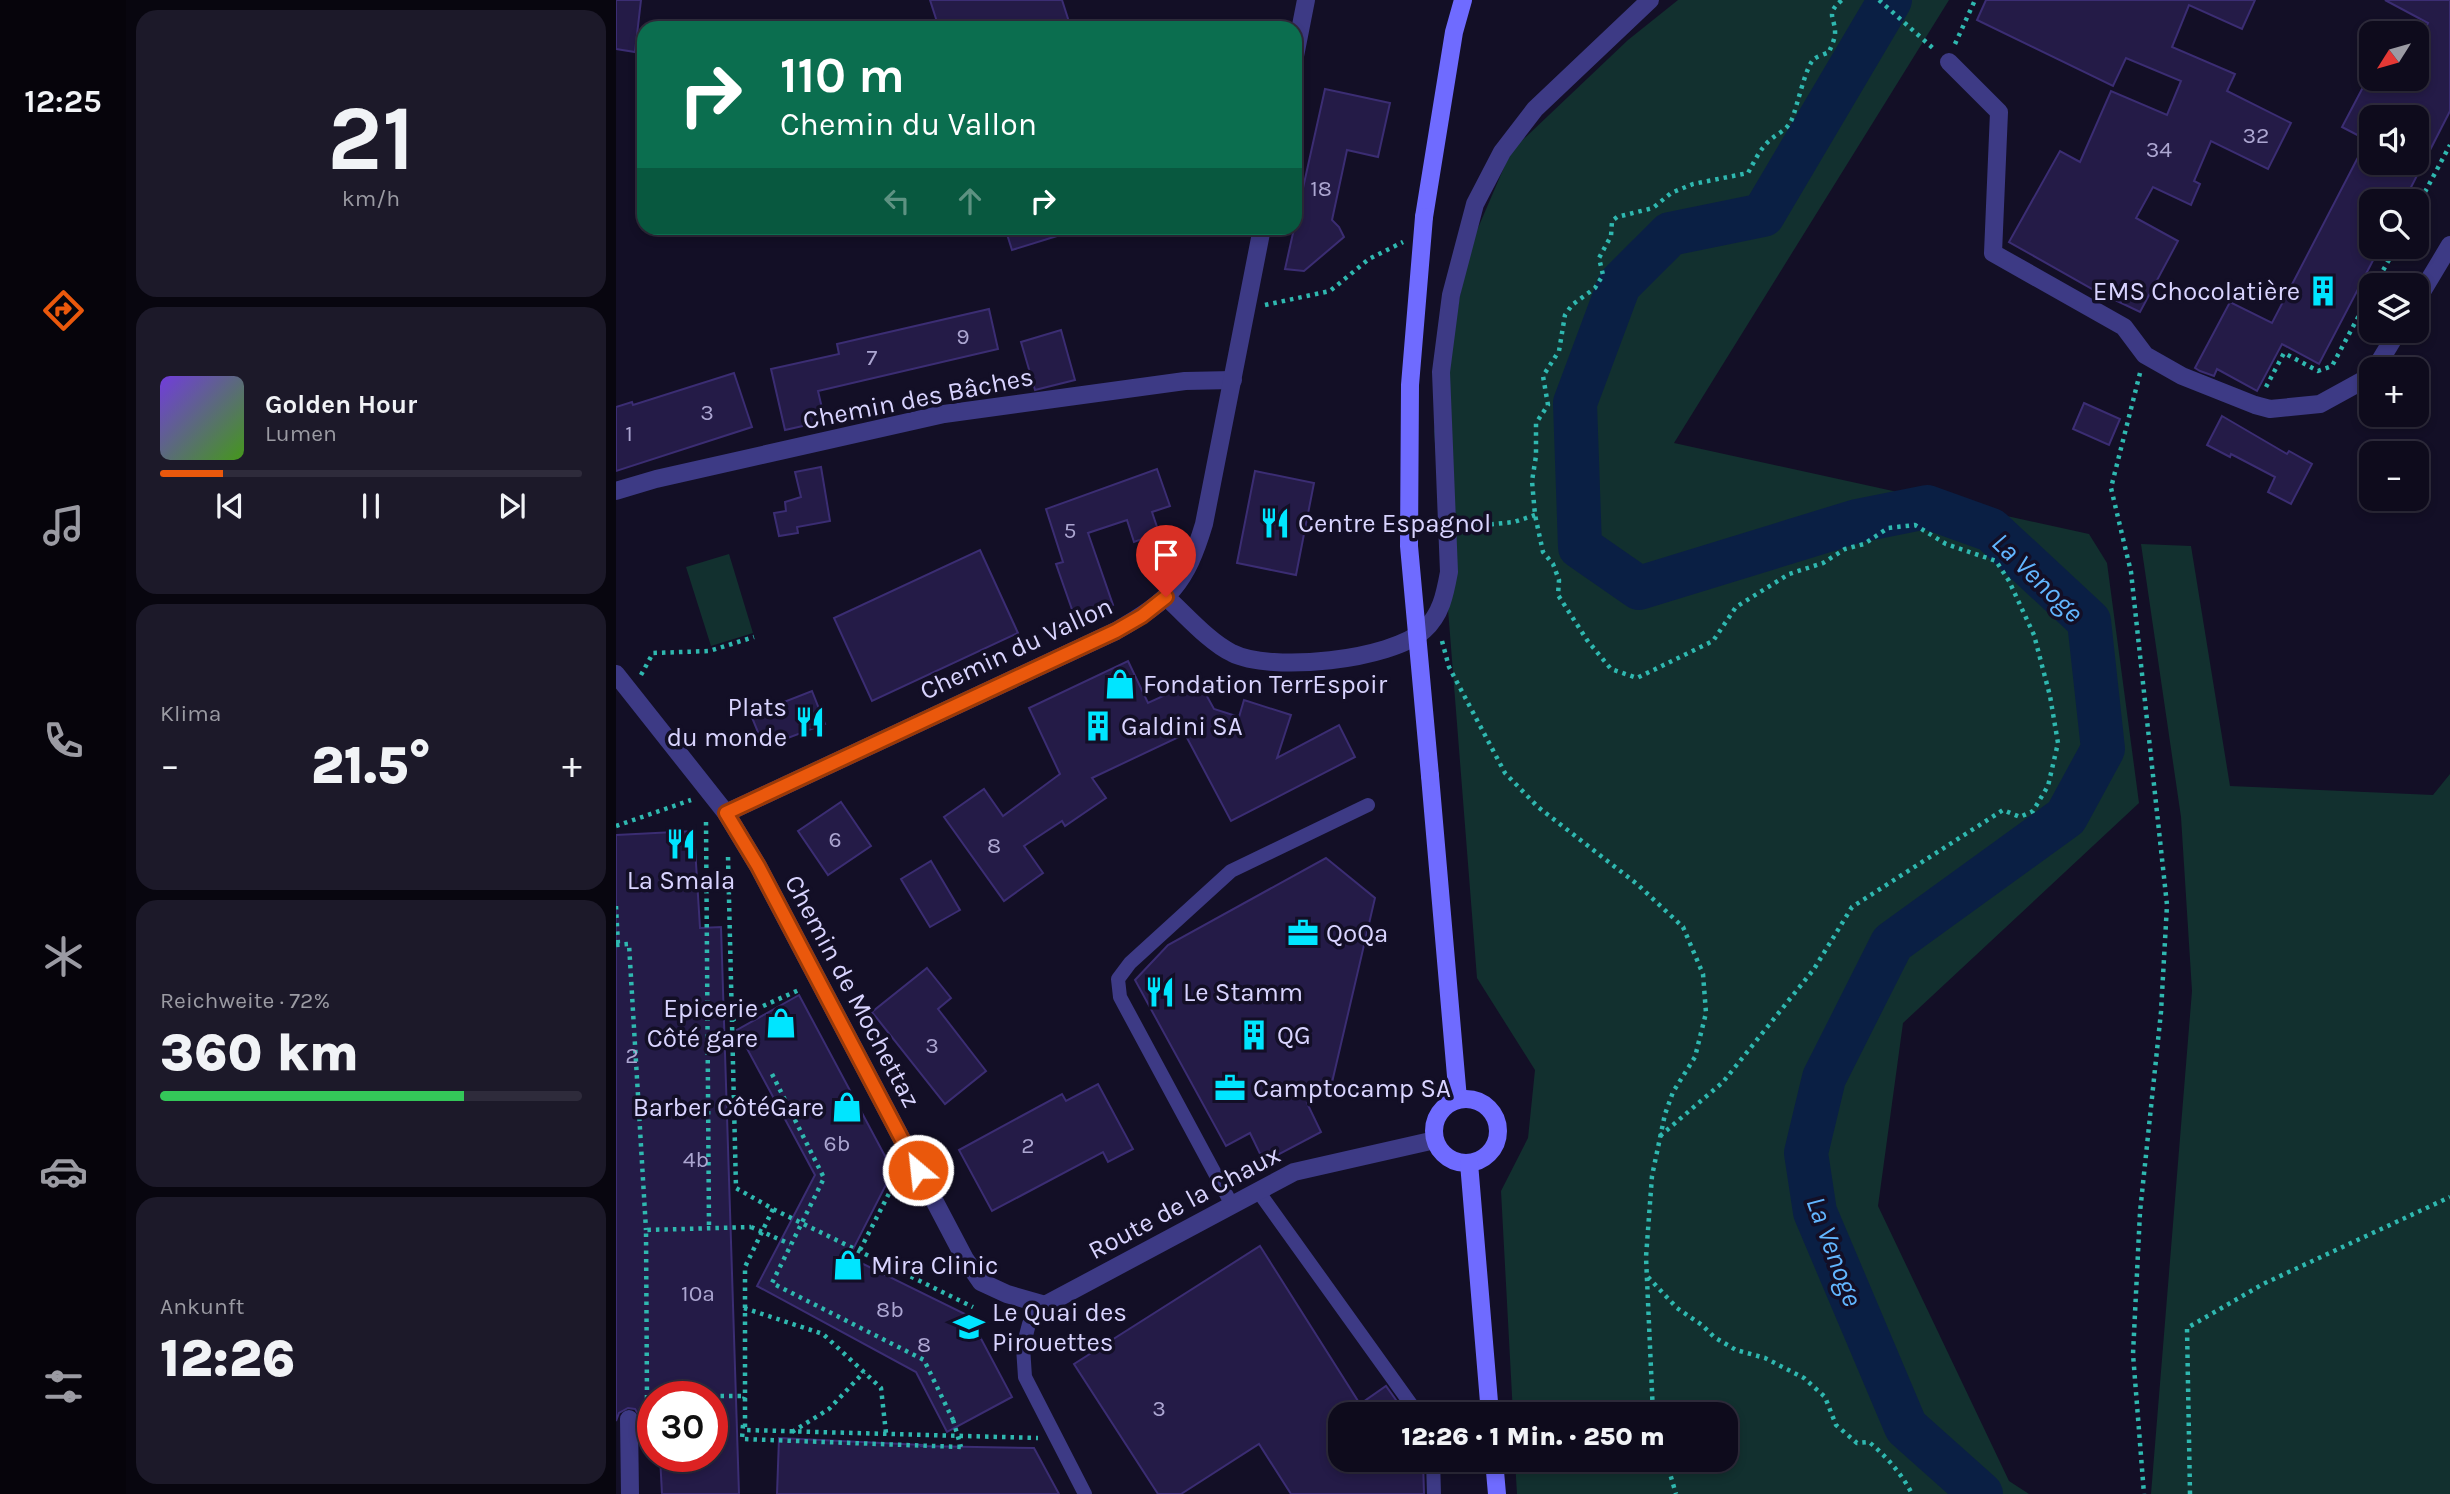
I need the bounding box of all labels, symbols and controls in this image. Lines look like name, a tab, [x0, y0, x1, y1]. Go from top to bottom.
north arrow	[2359, 21, 2429, 91]
map controls	[2359, 21, 2429, 511]
text: 110 m	[780, 47, 905, 104]
icon: right	[665, 49, 756, 140]
text: 12:25	[24, 83, 102, 120]
text: 21	[327, 86, 415, 192]
button: sound	[2359, 105, 2429, 175]
text: Chemin du Vallon	[780, 106, 1037, 143]
house number: 32	[2243, 122, 2269, 149]
house number: 34	[2146, 136, 2172, 163]
house number: 18	[1310, 175, 1332, 202]
icon: left	[878, 182, 916, 220]
icon: ahead	[951, 182, 989, 220]
icon: right	[1024, 182, 1062, 220]
text: km/h	[342, 185, 400, 212]
button: search	[2359, 189, 2429, 259]
button: layers	[2359, 273, 2429, 343]
building icon: EMS Chocolatière	[2306, 274, 2340, 308]
place label: EMS Chocolatière	[2093, 276, 2300, 307]
icon: directions	[39, 286, 88, 335]
house number: 9	[956, 323, 970, 350]
house number: 7	[867, 344, 878, 371]
button: +	[2359, 357, 2429, 427]
street label: Chemin des Bâches	[800, 361, 1036, 436]
text: Golden Hour	[265, 389, 417, 420]
house number: 3	[700, 399, 714, 426]
text: Lumen	[265, 420, 337, 447]
house number: 1	[625, 420, 633, 447]
button: −	[2359, 441, 2429, 511]
icon: previous	[211, 487, 249, 525]
icon: pause	[352, 487, 390, 525]
icon: next	[493, 487, 531, 525]
icon: music	[39, 501, 88, 550]
restaurant icon: Centre Espagnol	[1258, 506, 1292, 540]
place label: Centre Espagnol	[1298, 508, 1491, 539]
house number: 5	[1064, 517, 1076, 544]
pin	[1136, 525, 1196, 597]
water label: La Venoge	[1985, 526, 2090, 629]
icon: arrive	[1147, 536, 1185, 574]
street label: Chemin du Vallon	[915, 590, 1117, 707]
shop icon: Fondation TerrEspoir	[1103, 667, 1137, 701]
place label: Fondation TerrEspoir	[1143, 669, 1388, 700]
place label: Plats du monde	[667, 692, 787, 753]
text: Klima	[160, 700, 221, 727]
restaurant icon: Plats du monde	[793, 705, 827, 739]
building icon: Galdini SA	[1081, 709, 1115, 743]
place label: Galdini SA	[1121, 711, 1243, 742]
icon: phone	[39, 716, 88, 765]
text: 21.5°	[311, 735, 431, 796]
text: −	[160, 743, 180, 788]
text: +	[562, 743, 582, 788]
house number: 6	[828, 826, 842, 853]
restaurant icon: La Smala	[664, 827, 698, 861]
house number: 8	[987, 832, 1001, 859]
place label: La Smala	[627, 865, 735, 896]
street label: Chemin de Mochettaz	[778, 870, 927, 1113]
office icon: QoQa	[1286, 916, 1320, 950]
place label: QoQa	[1326, 918, 1388, 949]
icon: climate	[39, 932, 88, 981]
restaurant icon: Le Stamm	[1143, 975, 1177, 1009]
place label: Le Stamm	[1183, 977, 1303, 1008]
text: Reichweite · 72%	[160, 987, 330, 1014]
place label: Epicerie Côté gare	[647, 993, 758, 1054]
shop icon: Epicerie Côté gare	[764, 1006, 798, 1040]
building icon: QG	[1237, 1018, 1271, 1052]
place label: QG	[1277, 1020, 1311, 1051]
text: 360 km	[160, 1022, 359, 1083]
house number: 3	[925, 1032, 939, 1059]
house number: 2	[625, 1042, 639, 1069]
office icon: Camptocamp SA	[1213, 1071, 1247, 1105]
place label: Camptocamp SA	[1253, 1073, 1451, 1104]
shop icon: Barber CôtéGare	[830, 1090, 864, 1124]
place label: Barber CôtéGare	[633, 1092, 824, 1123]
house number: 6b	[824, 1130, 850, 1157]
house number: 2	[1021, 1132, 1035, 1159]
position arrow	[881, 1133, 955, 1207]
street label: Route de la Chaux	[1083, 1139, 1285, 1266]
house number: 4b	[683, 1146, 709, 1173]
icon: car	[39, 1147, 88, 1196]
water label: La Venoge	[1799, 1192, 1870, 1311]
shop icon: Mira Clinic	[831, 1248, 865, 1282]
place label: Mira Clinic	[871, 1250, 998, 1281]
house number: 10a	[681, 1280, 715, 1307]
text: Ankunft	[160, 1293, 244, 1320]
house number: 8b	[876, 1296, 904, 1323]
place label: Le Quai des Pirouettes	[992, 1297, 1127, 1358]
school or university icon: Le Quai des Pirouettes	[952, 1310, 986, 1344]
text: 12:26	[160, 1328, 295, 1389]
house number: 8	[917, 1331, 931, 1358]
icon: filters	[39, 1362, 88, 1411]
speed limit sign: 30	[637, 1381, 728, 1472]
house number: 3	[1152, 1395, 1166, 1422]
text: 12:26 · 1 Min. · 250 m	[1401, 1421, 1665, 1452]

